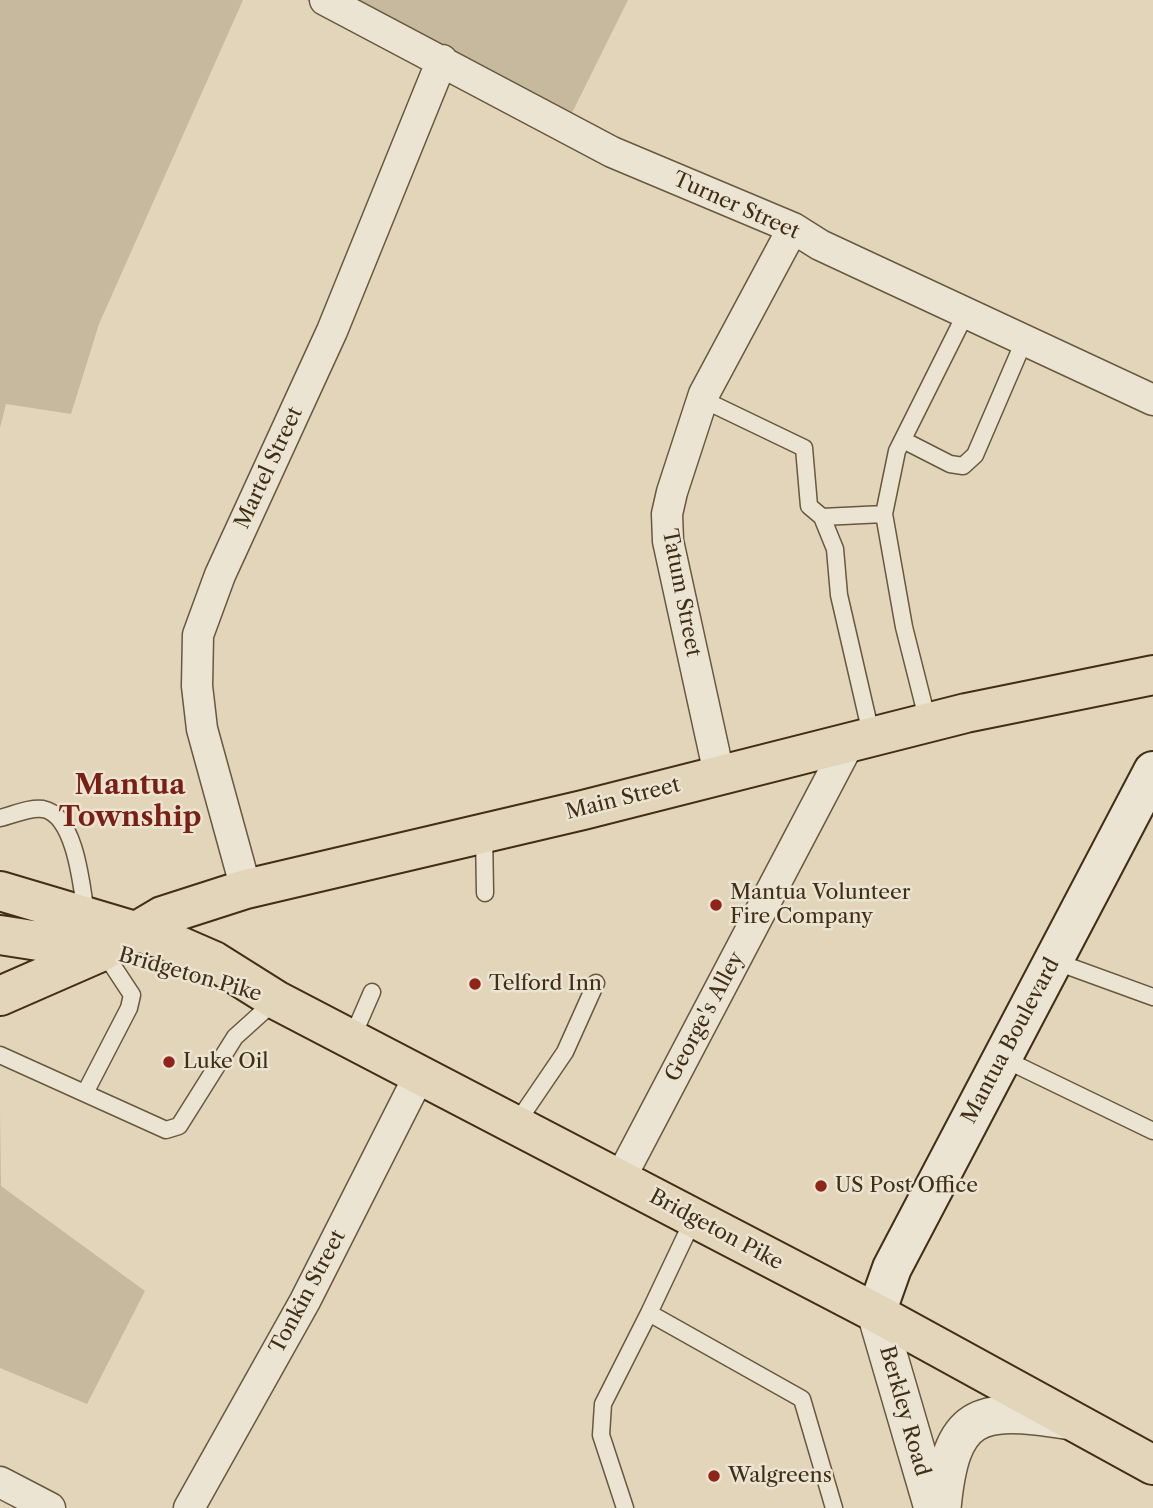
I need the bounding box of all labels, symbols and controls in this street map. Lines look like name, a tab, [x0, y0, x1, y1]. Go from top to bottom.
street label: Turner Street	[669, 167, 803, 245]
street label: Martel Street	[230, 403, 308, 533]
street label: Tatum Street	[656, 527, 706, 659]
district label: Mantua Township	[59, 769, 201, 835]
street label: Main Street	[563, 773, 683, 825]
place label: Mantua Volunteer Fire Company	[730, 880, 911, 930]
marker: Mantua Volunteer Fire Company	[708, 897, 724, 913]
street label: Bridgeton Pike	[116, 943, 264, 1007]
street label: George's Alley	[660, 948, 750, 1086]
street label: Mantua Boulevard	[957, 954, 1065, 1128]
place label: Telford Inn	[489, 971, 602, 997]
marker: Telford Inn	[467, 976, 483, 992]
place label: Luke Oil	[183, 1049, 268, 1075]
marker: Luke Oil	[161, 1054, 177, 1070]
place label: US Post Office	[835, 1173, 978, 1199]
marker: US Post Office	[813, 1178, 829, 1194]
street label: Bridgeton Pike	[645, 1184, 787, 1276]
street label: Tonkin Street	[265, 1226, 351, 1358]
street label: Berkley Road	[873, 1343, 935, 1479]
place label: Walgreens	[728, 1463, 832, 1489]
marker: Walgreens	[706, 1468, 722, 1484]

